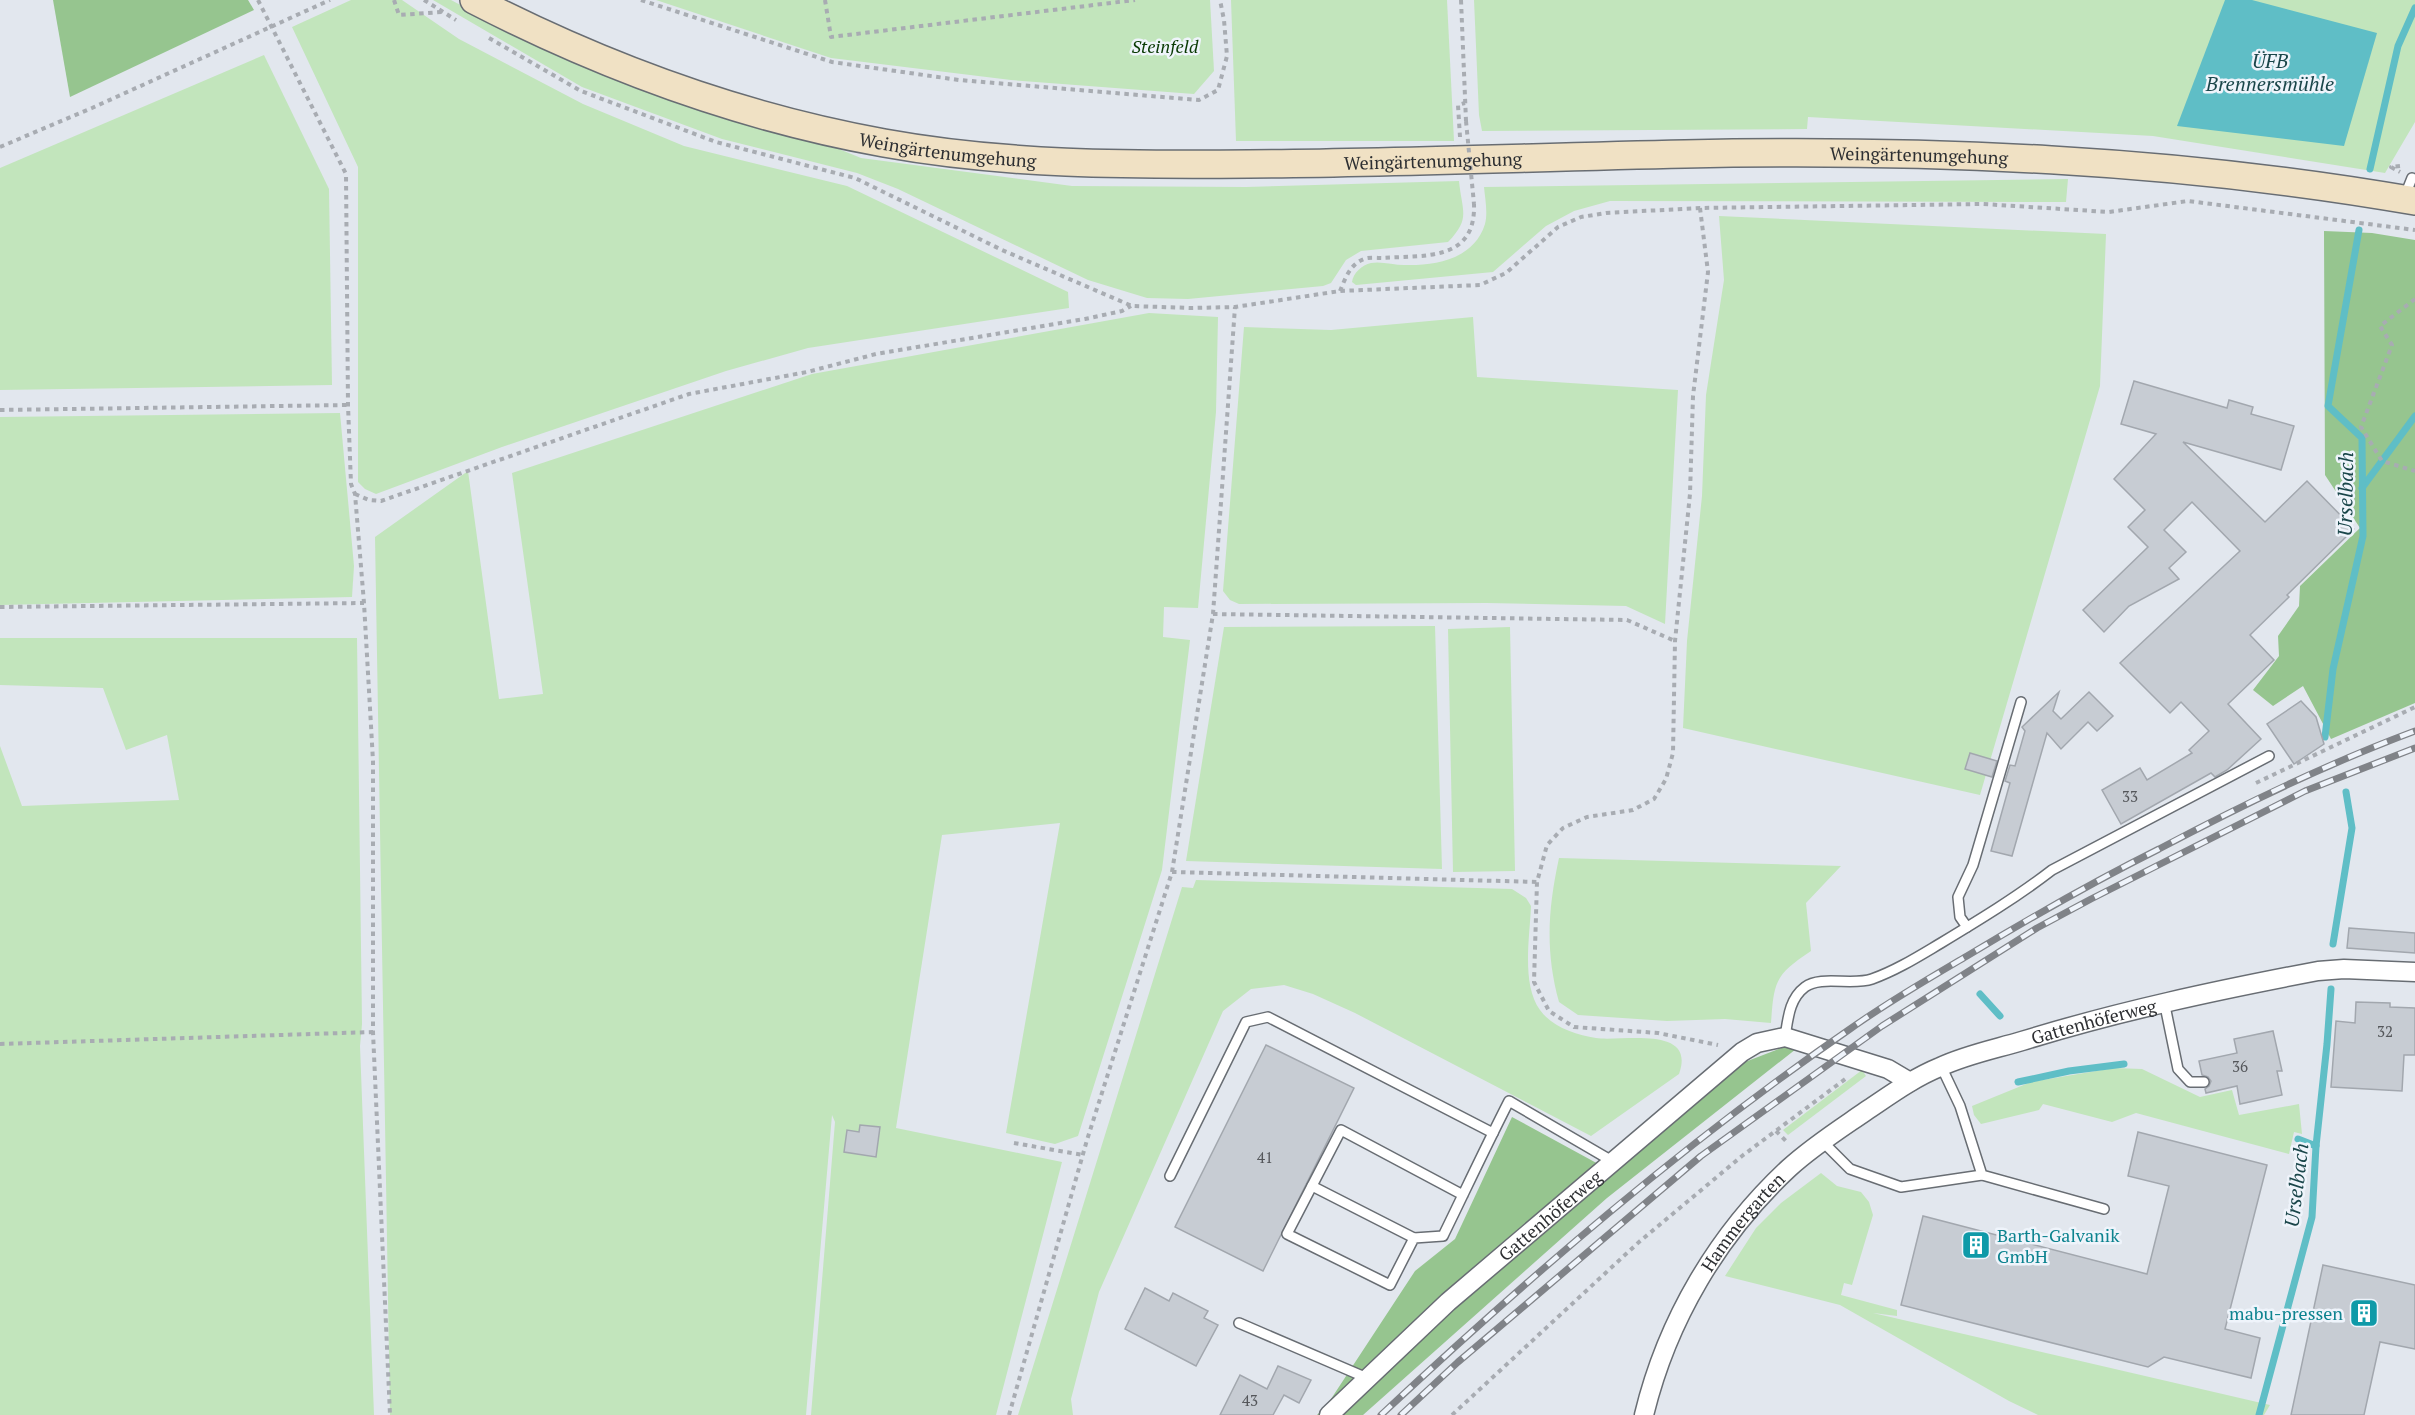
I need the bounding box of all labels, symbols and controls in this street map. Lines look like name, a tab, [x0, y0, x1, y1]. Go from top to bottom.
park label: Steinfeld	[1132, 34, 1199, 58]
water label: ÜFB Brennersmühle	[2205, 47, 2334, 97]
street label: Weingärtenumgehung	[857, 127, 1038, 173]
street label: Weingärtenumgehung	[1830, 141, 2009, 170]
street label: Weingärtenumgehung	[1344, 146, 1523, 175]
water label: Urselbach	[2331, 451, 2359, 537]
house number: 33	[2122, 786, 2138, 806]
street label: Gattenhöferweg	[2028, 993, 2159, 1050]
house number: 32	[2377, 1021, 2393, 1041]
house number: 36	[2232, 1056, 2248, 1076]
water label: Urselbach	[2277, 1141, 2315, 1229]
house number: 41	[1257, 1147, 1273, 1167]
street label: Gattenhöferweg	[1493, 1164, 1607, 1266]
street label: Hammergarten	[1695, 1167, 1790, 1276]
place label: Barth-Galvanik GmbH	[1997, 1223, 2120, 1268]
building icon: Barth-Galvanik GmbH	[1960, 1229, 1992, 1261]
building icon: mabu-pressen	[2348, 1297, 2380, 1329]
place label: mabu-pressen	[2229, 1301, 2343, 1325]
house number: 43	[1242, 1390, 1258, 1410]

